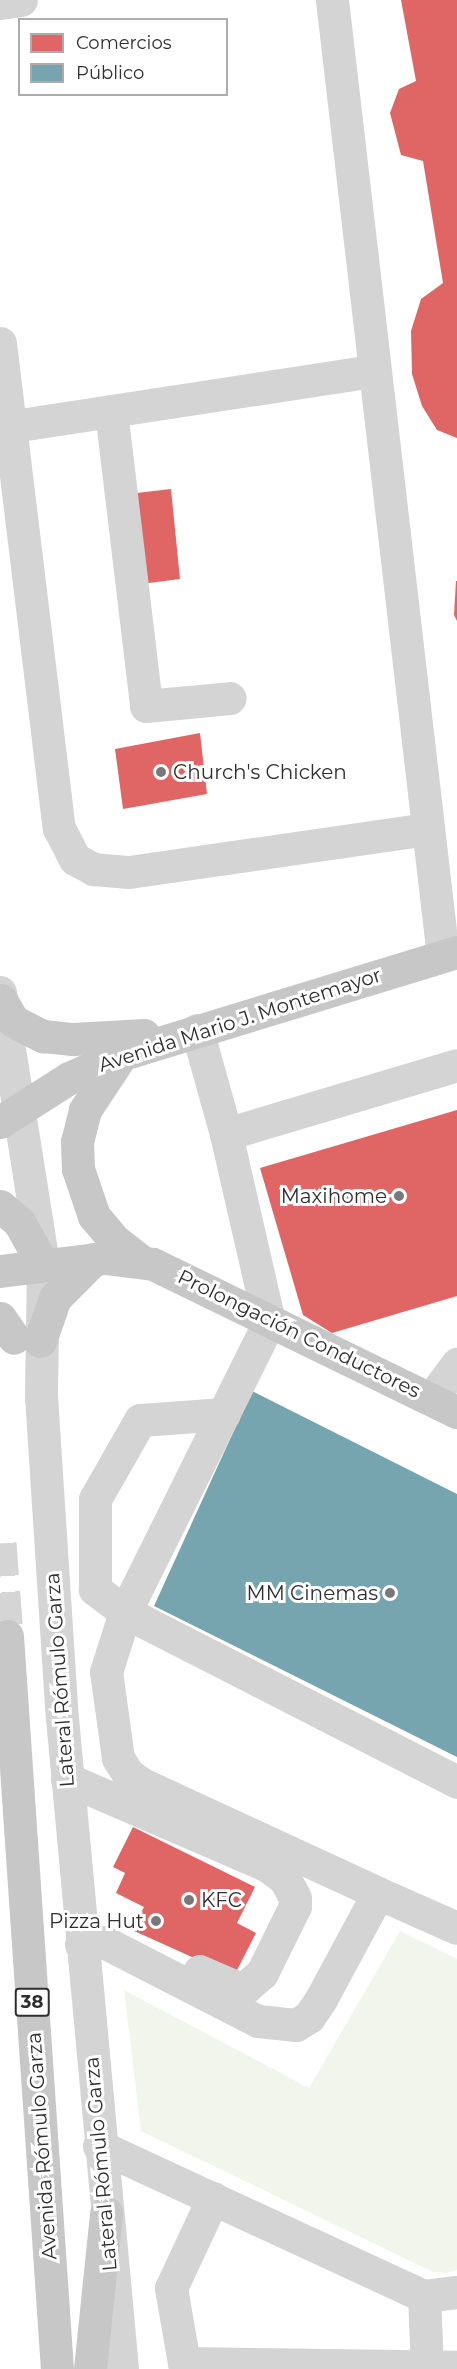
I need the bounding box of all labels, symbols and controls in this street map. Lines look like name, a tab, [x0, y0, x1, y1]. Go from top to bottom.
legend	[18, 18, 228, 96]
text: Comercios	[76, 32, 172, 54]
text: Público	[76, 62, 144, 84]
place label: Church's Chicken	[173, 760, 347, 784]
marker: Church's Chicken	[154, 765, 168, 779]
street label: Avenida Mario J. Montemayor	[96, 963, 384, 1077]
place label: Maxihome	[281, 1184, 387, 1208]
marker: Maxihome	[392, 1189, 406, 1203]
street label: Prolongación Conductores	[174, 1265, 424, 1403]
street label: Lateral Rómulo Garza	[41, 1572, 79, 1788]
place label: MM Cinemas	[247, 1581, 378, 1605]
marker: MM Cinemas	[383, 1586, 397, 1600]
place label: KFC	[201, 1888, 242, 1912]
marker: KFC	[182, 1893, 196, 1907]
place label: Pizza Hut	[49, 1909, 144, 1933]
marker: Pizza Hut	[149, 1914, 163, 1928]
road number: 38	[14, 1987, 50, 2017]
street label: Avenida Rómulo Garza	[22, 2031, 62, 2261]
street label: Lateral Rómulo Garza	[80, 2056, 122, 2272]

